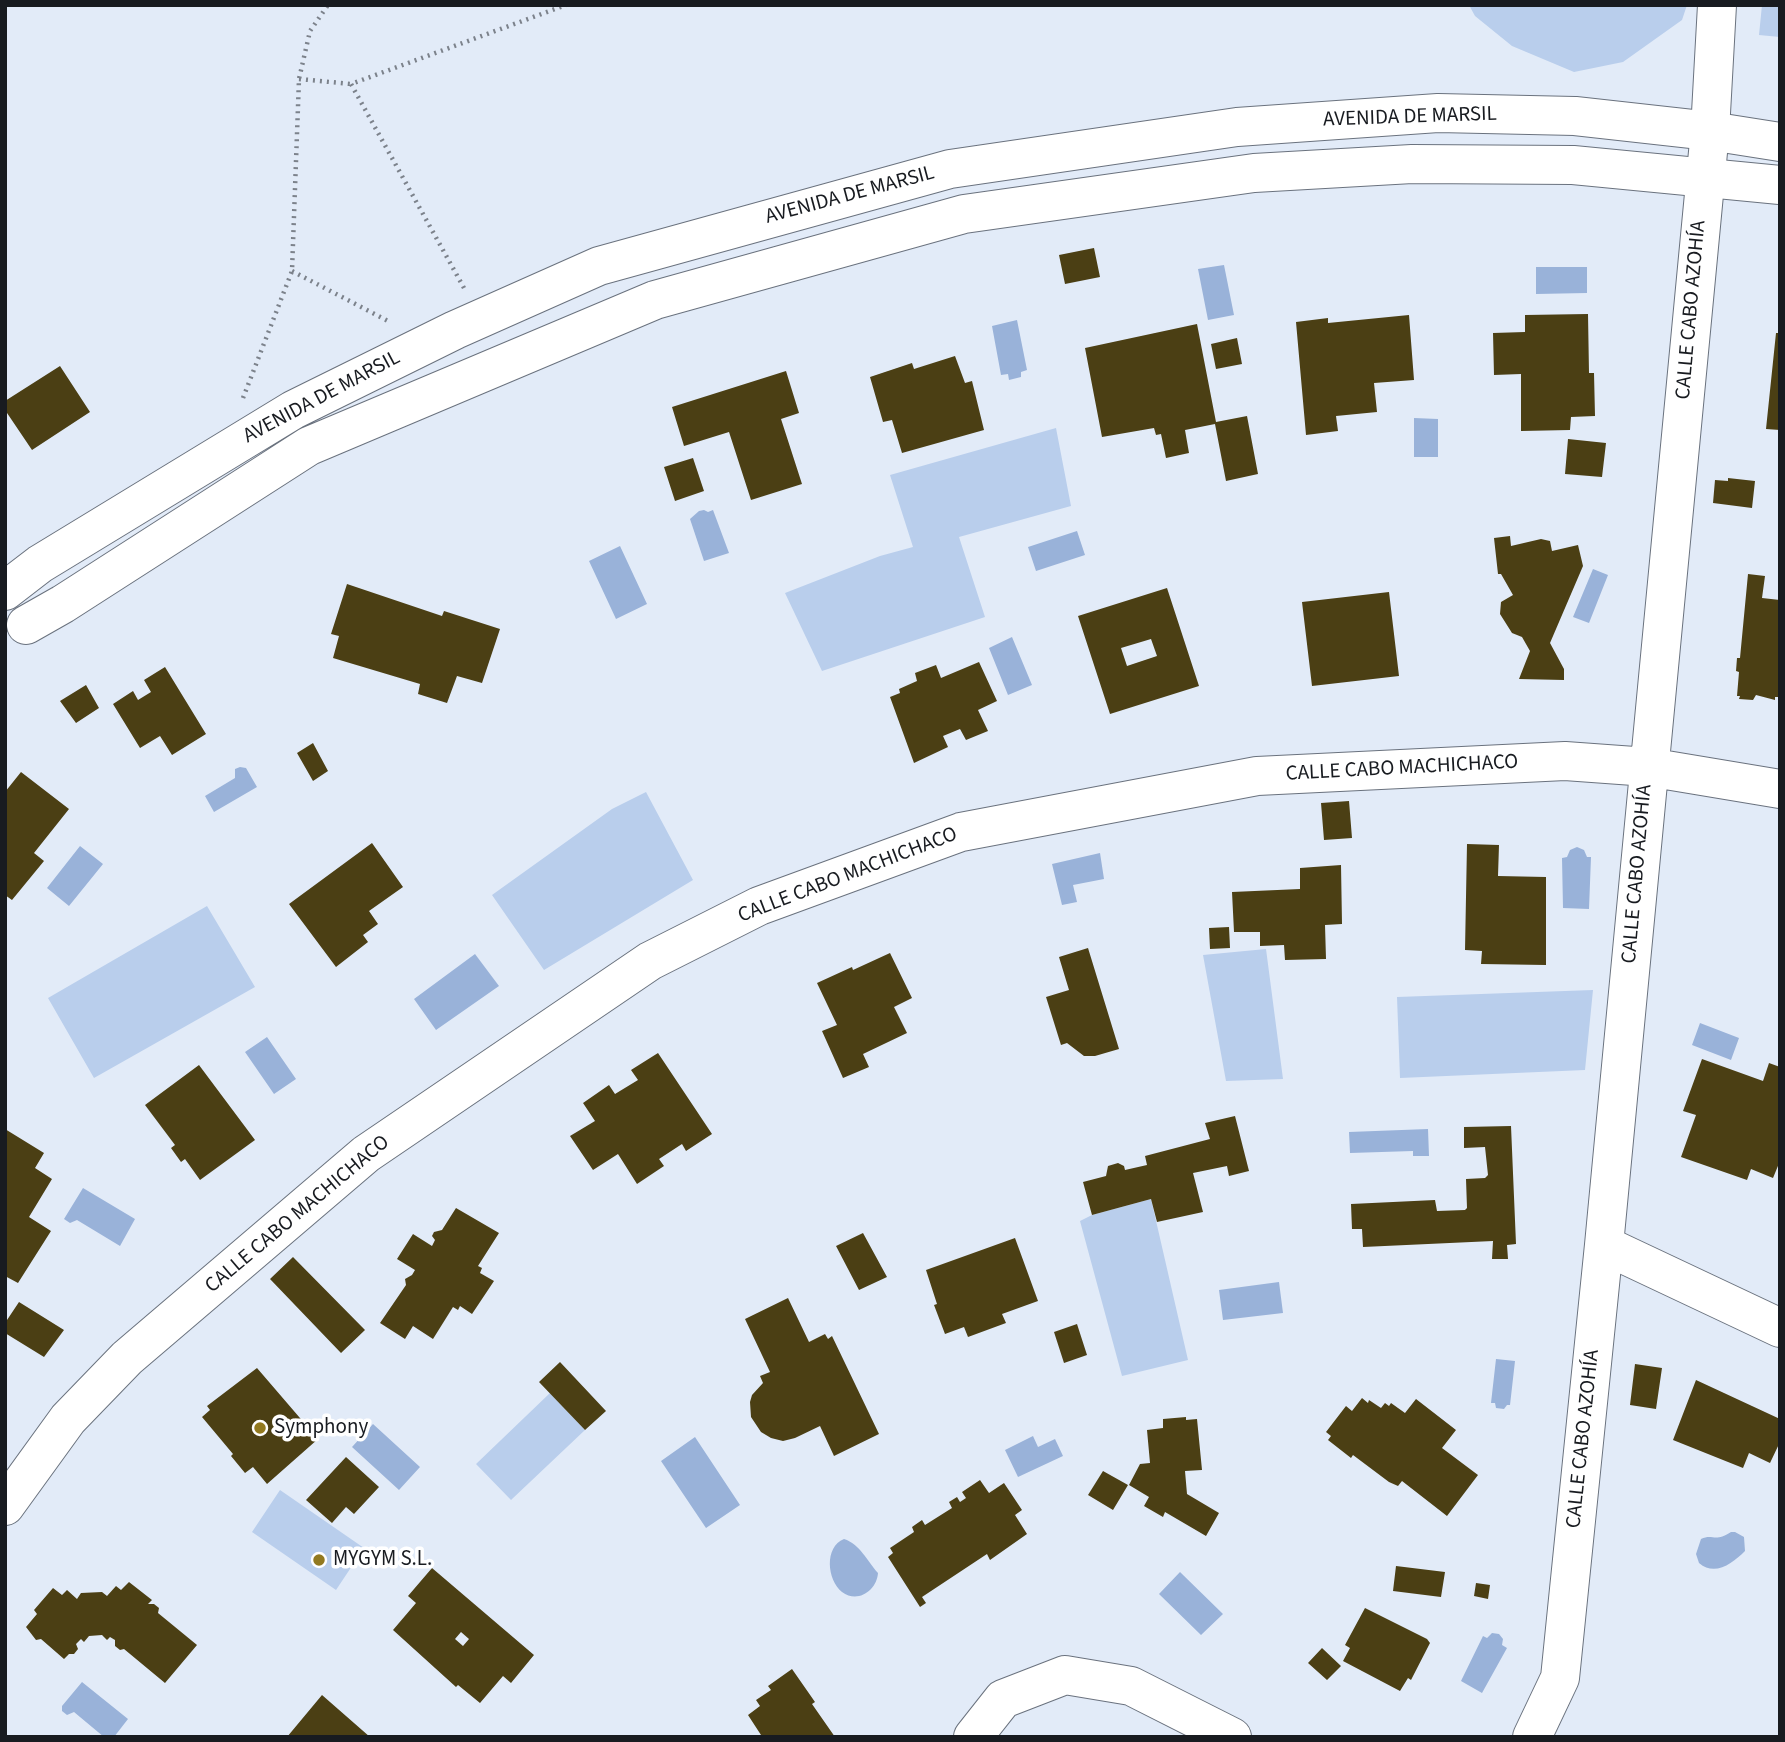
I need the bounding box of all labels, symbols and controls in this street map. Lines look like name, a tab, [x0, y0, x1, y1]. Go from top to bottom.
street label: AVENIDA DE MARSIL	[1323, 102, 1497, 134]
street label: AVENIDA DE MARSIL	[763, 161, 937, 231]
street label: CALLE CABO AZOHÍA	[1672, 219, 1712, 401]
street label: AVENIDA DE MARSIL	[239, 346, 405, 450]
street label: CALLE CABO MACHICHACO	[1285, 750, 1519, 788]
street label: CALLE CABO AZOHÍA	[1618, 783, 1658, 965]
street label: CALLE CABO MACHICHACO	[735, 823, 961, 929]
street label: CALLE CABO MACHICHACO	[201, 1131, 395, 1299]
street label: CALLE CABO AZOHÍA	[1562, 1348, 1606, 1530]
place label: Symphony	[274, 1415, 368, 1441]
marker: Symphony	[252, 1420, 268, 1436]
place label: MYGYM S.L.	[333, 1547, 432, 1573]
marker: MYGYM S.L.	[311, 1552, 327, 1568]

